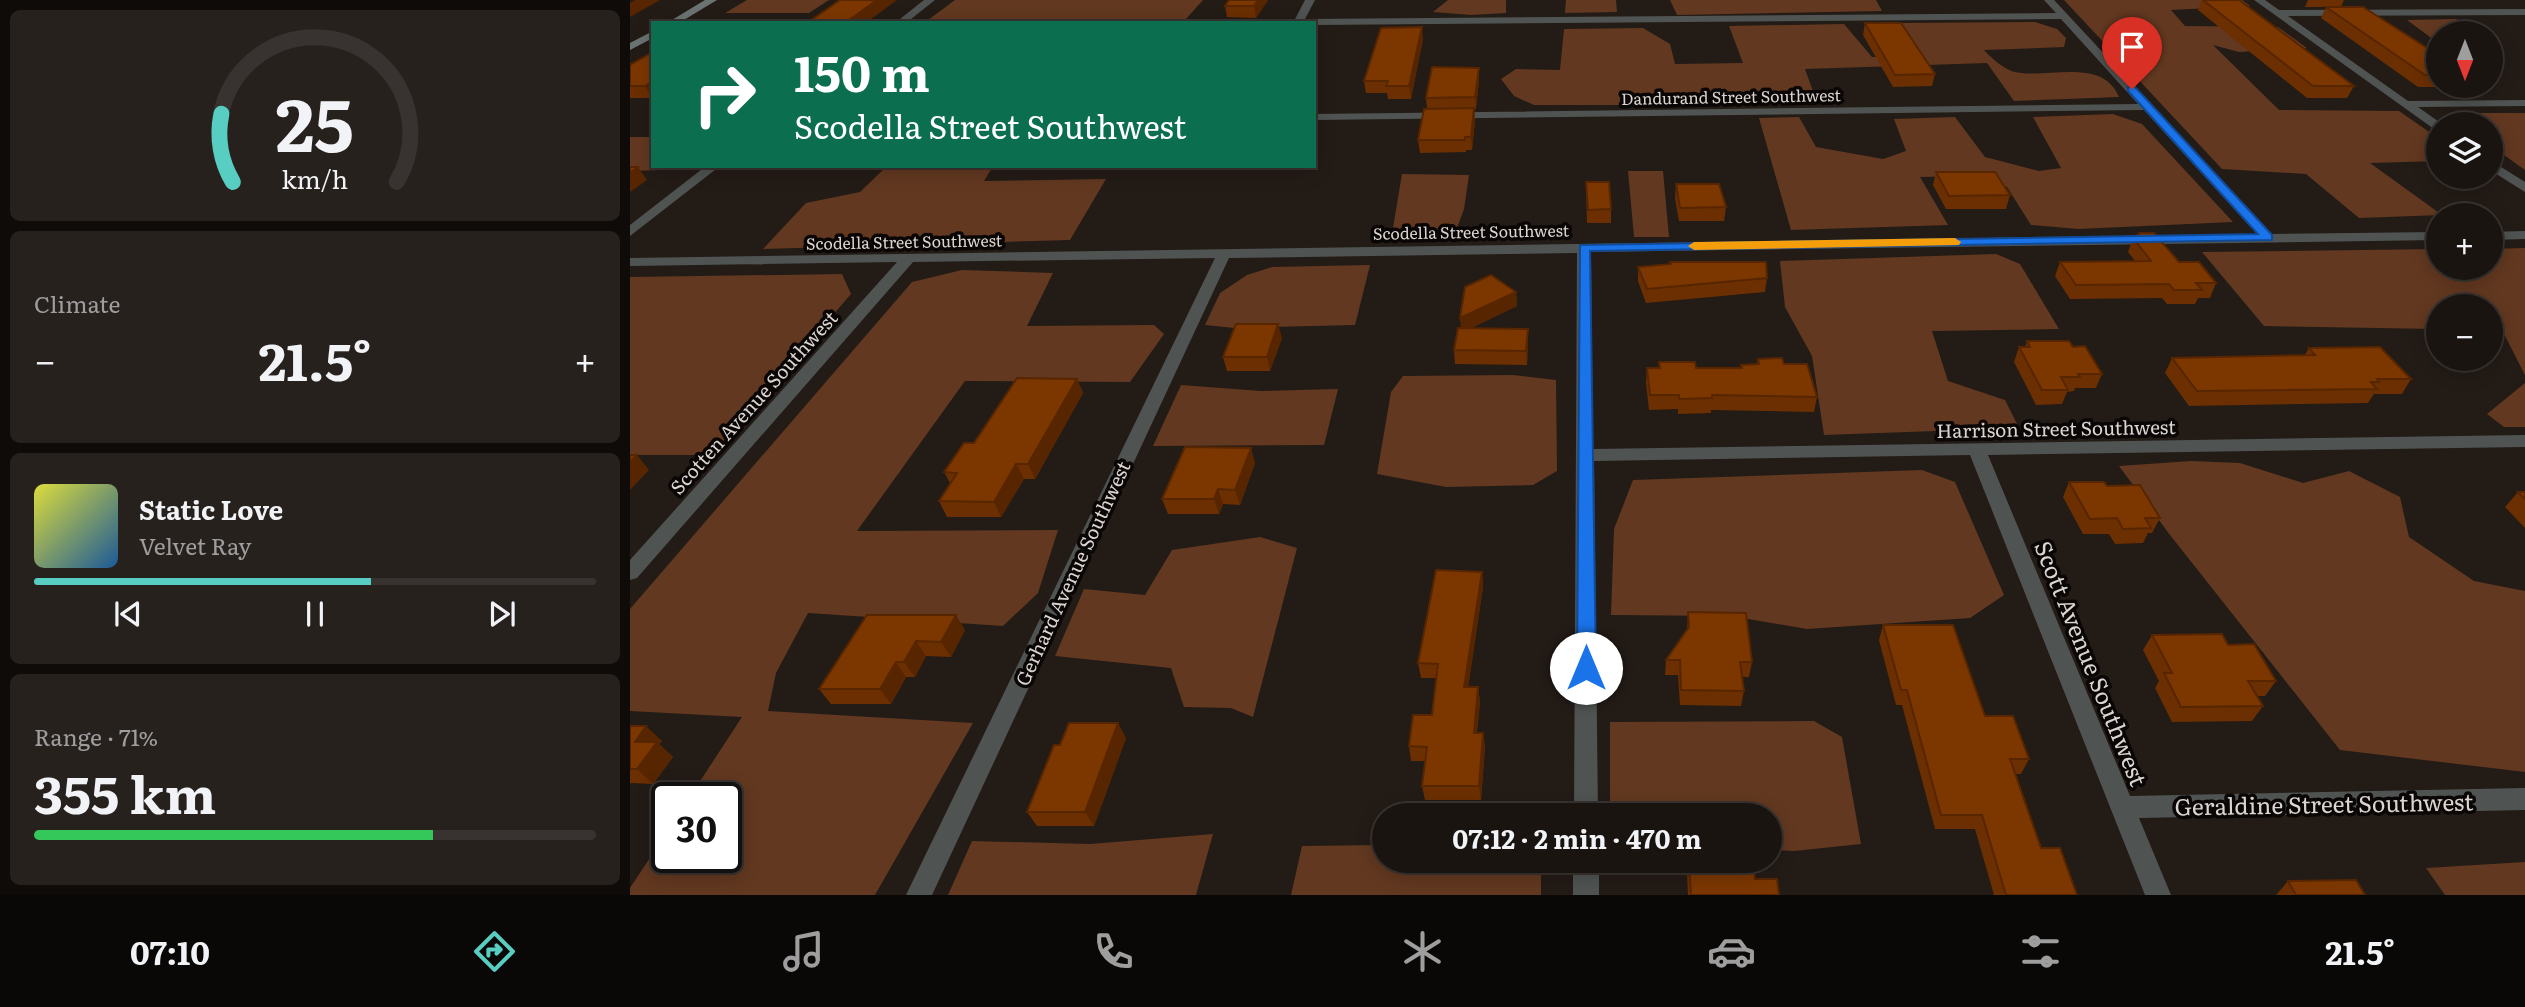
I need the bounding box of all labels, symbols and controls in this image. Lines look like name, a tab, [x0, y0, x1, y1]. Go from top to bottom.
pin	[2102, 17, 2162, 89]
north arrow	[2426, 21, 2502, 98]
map controls	[2426, 21, 2503, 371]
icon: arrive	[2113, 28, 2151, 66]
text: 150 m	[794, 34, 930, 107]
icon: right	[679, 49, 770, 140]
text: 25	[276, 66, 354, 174]
street label: Dandurand Street Southwest	[1621, 82, 1841, 110]
text: Scodella Street Southwest	[794, 101, 1186, 149]
button: layers	[2426, 112, 2503, 189]
text: km/h	[282, 159, 348, 196]
button: +	[2426, 203, 2503, 280]
street label: Scodella Street Southwest	[1373, 217, 1570, 245]
street label: Scodella Street Southwest	[806, 227, 1003, 255]
text: Climate	[34, 286, 120, 320]
button: −	[2426, 294, 2503, 371]
street label: Scotten Avenue Southwest	[663, 304, 843, 500]
text: 21.5°	[258, 320, 372, 397]
text: −	[34, 330, 56, 387]
text: +	[574, 330, 596, 387]
street label: Harrison Street Southwest	[1936, 412, 2176, 444]
street label: Gerhard Avenue Southwest	[1008, 456, 1137, 690]
text: Static Love	[139, 489, 283, 528]
text: Velvet Ray	[139, 528, 251, 562]
street label: Scott Avenue Southwest	[2027, 535, 2157, 791]
icon: previous	[109, 595, 147, 633]
icon: pause	[296, 595, 334, 633]
icon: next	[483, 595, 521, 633]
position arrow	[1549, 631, 1623, 705]
text: Range · 71%	[34, 719, 158, 753]
text: 355 km	[34, 753, 216, 830]
speed limit sign: 30	[651, 782, 742, 873]
street label: Geraldine Street Southwest	[2174, 783, 2474, 823]
text: 07:12 · 2 min · 470 m	[1452, 818, 1702, 857]
text: 07:10	[130, 927, 210, 975]
icon: directions	[470, 927, 519, 976]
icon: music	[779, 927, 828, 976]
icon: phone	[1089, 927, 1138, 976]
icon: climate	[1398, 927, 1447, 976]
icon: car	[1707, 927, 1756, 976]
icon: filters	[2016, 927, 2065, 976]
text: 21.5°	[2325, 927, 2395, 975]

